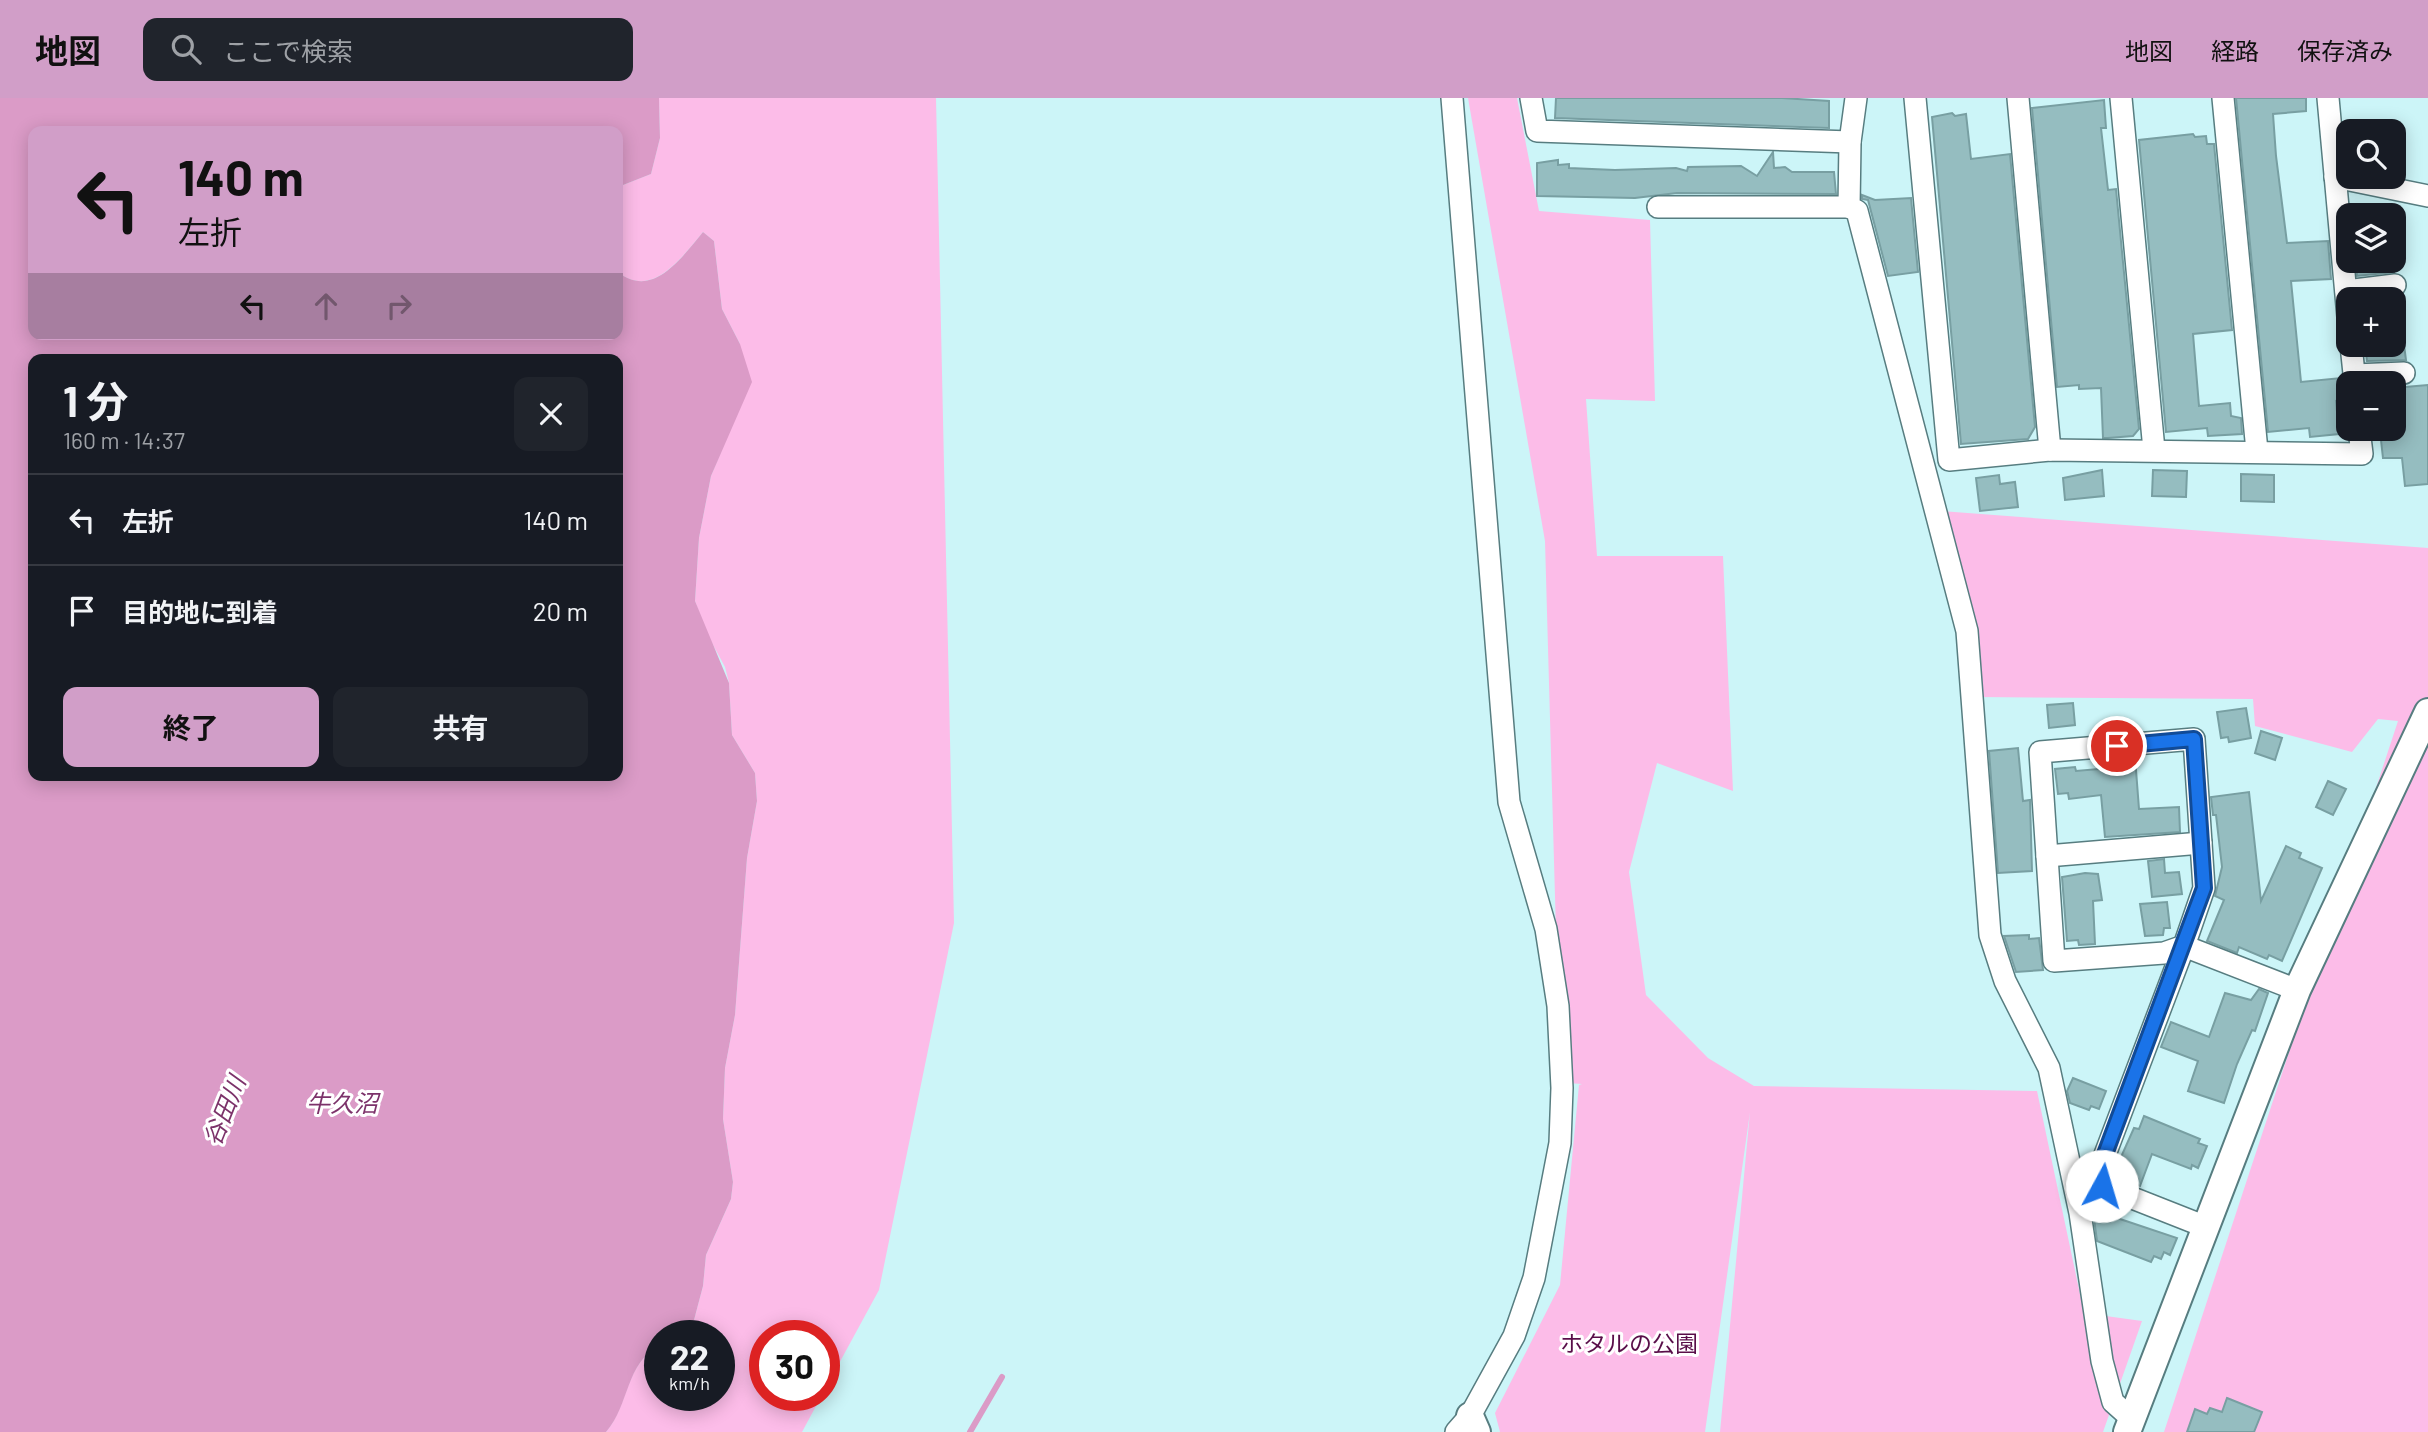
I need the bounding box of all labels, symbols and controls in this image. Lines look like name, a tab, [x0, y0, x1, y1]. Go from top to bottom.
search box	[143, 18, 633, 81]
text: 地図	[35, 30, 101, 70]
icon: search	[167, 30, 205, 68]
text: ここで検索	[223, 35, 353, 66]
text: 地図	[2125, 36, 2173, 65]
text: 経路	[2211, 36, 2259, 65]
text: 保存済み	[2297, 36, 2393, 65]
map controls	[2336, 119, 2406, 441]
button: search	[2336, 119, 2406, 189]
text: 140 m	[178, 147, 304, 206]
icon: left	[63, 154, 154, 245]
button: layers	[2336, 203, 2406, 273]
text: 左折	[178, 212, 242, 250]
icon: left	[234, 287, 272, 325]
icon: ahead	[307, 287, 345, 325]
icon: right	[380, 287, 418, 325]
button: +	[2336, 287, 2406, 357]
button: −	[2336, 371, 2406, 441]
text: 1 分	[63, 375, 128, 425]
button: close	[514, 377, 588, 451]
text: 160 m · 14:37	[63, 426, 185, 454]
icon: left	[63, 501, 101, 539]
text: 140 m	[523, 504, 588, 535]
text: 左折	[122, 505, 174, 536]
icon: arrive	[63, 592, 101, 630]
text: 20 m	[533, 595, 588, 626]
text: 目的地に到着	[122, 596, 278, 627]
button: 終了	[63, 687, 319, 767]
button: 共有	[333, 687, 588, 767]
pin	[2087, 716, 2147, 776]
icon: arrive	[2098, 727, 2136, 765]
water label: 谷田川	[197, 1069, 252, 1149]
water label: 牛久沼	[306, 1088, 381, 1117]
position arrow	[2065, 1149, 2139, 1223]
speed limit sign: 30	[749, 1320, 840, 1411]
park label: ホタルの公園	[1560, 1329, 1698, 1357]
text: 22	[670, 1335, 709, 1377]
text: km/h	[669, 1372, 710, 1394]

